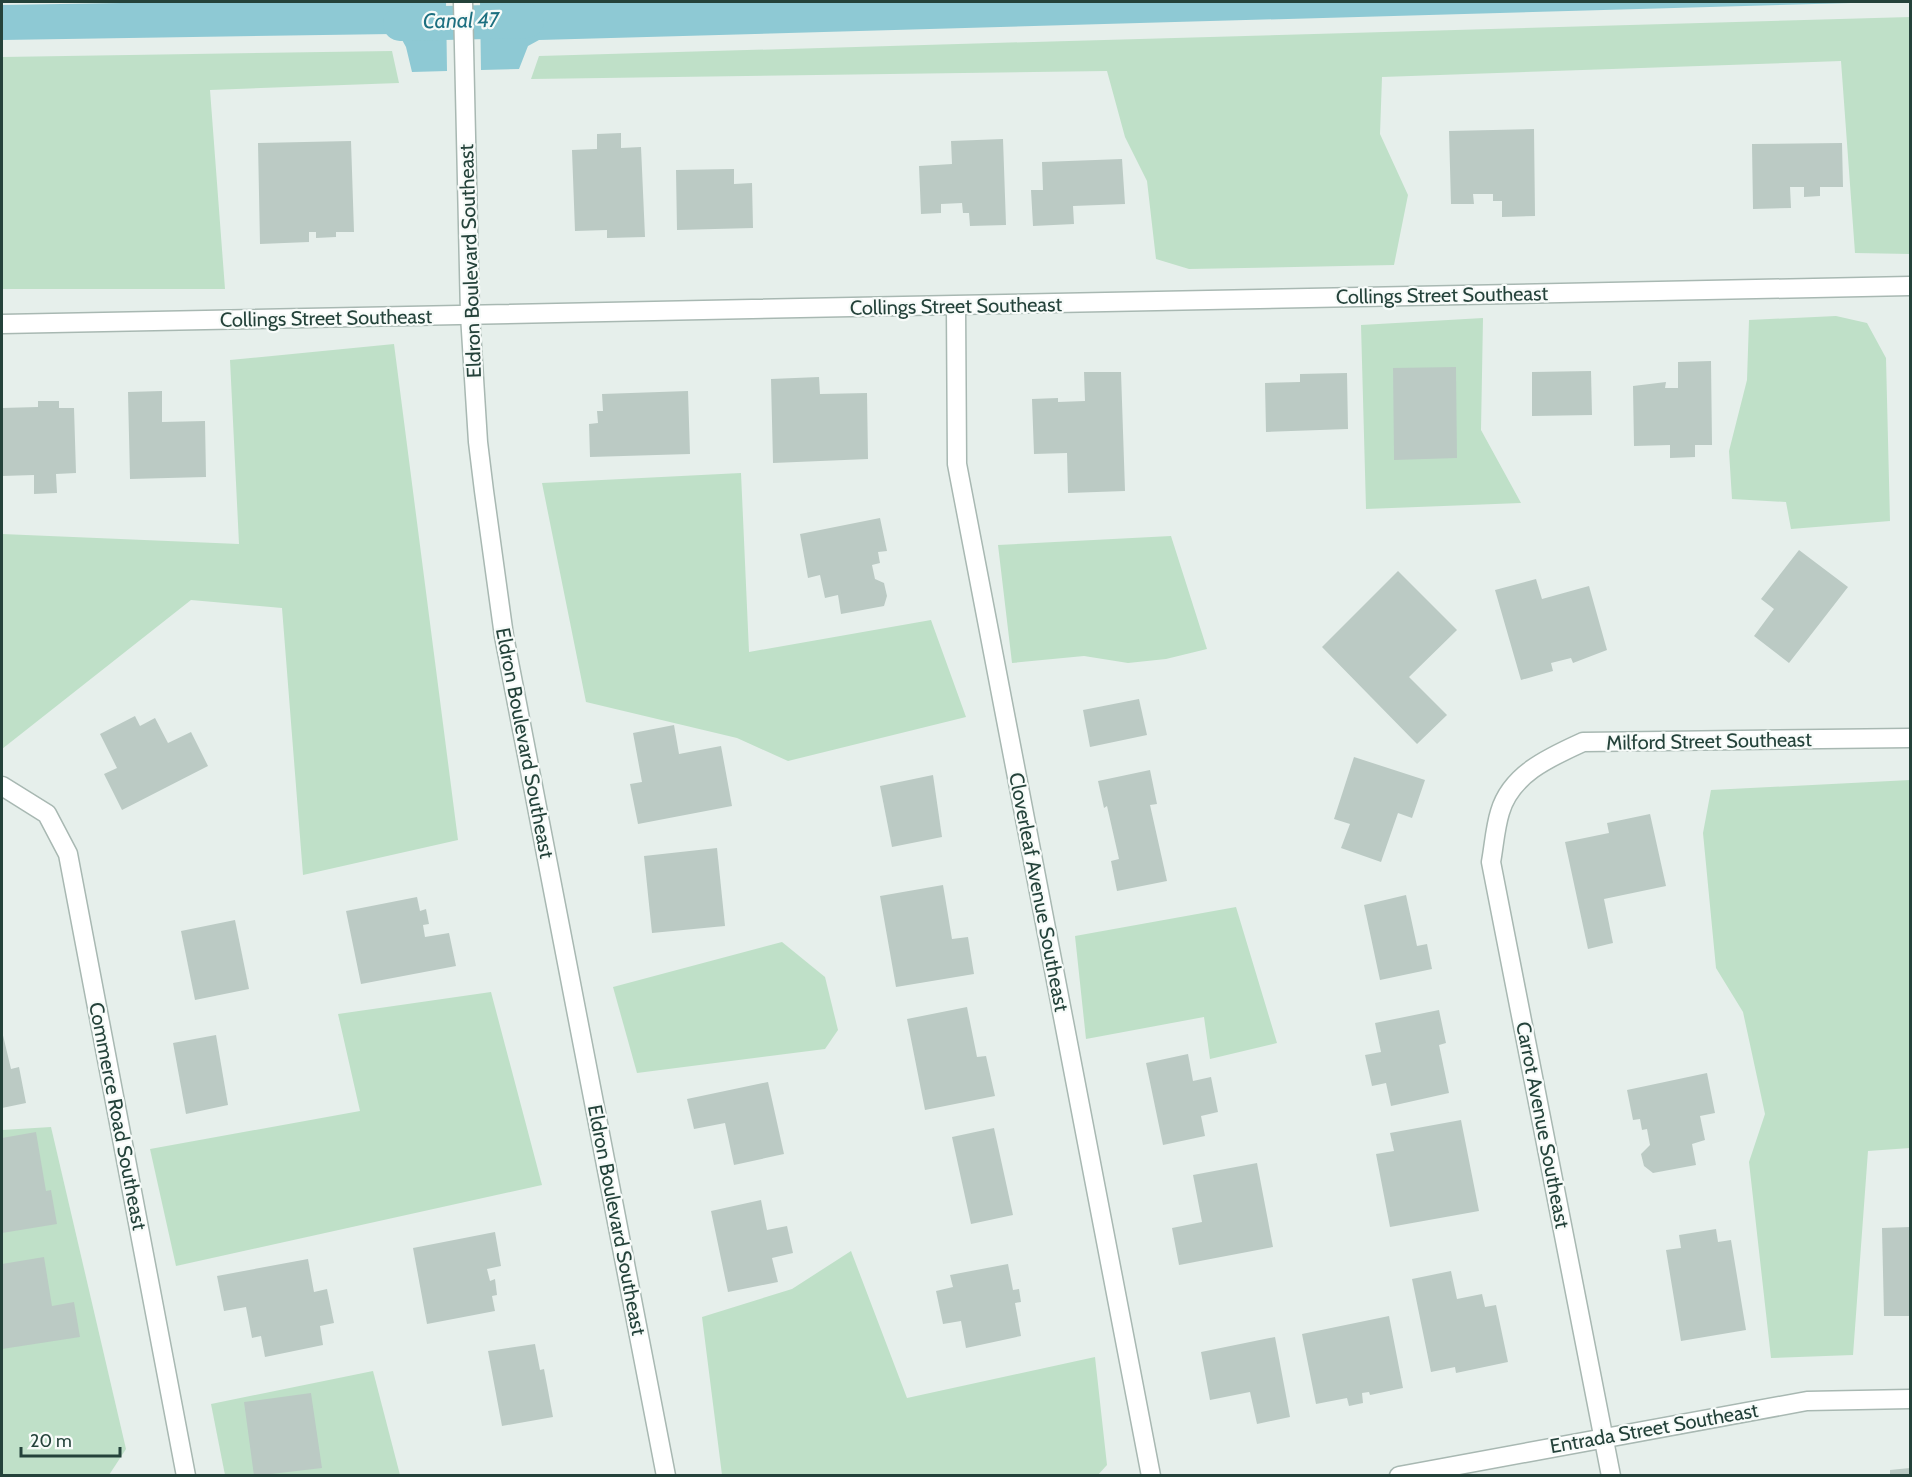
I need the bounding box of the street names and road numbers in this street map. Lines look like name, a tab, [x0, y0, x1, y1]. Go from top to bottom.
street label: Eldron Boulevard Southeast	[454, 143, 486, 379]
street label: Collings Street Southeast	[1336, 281, 1549, 309]
street label: Collings Street Southeast	[850, 292, 1063, 320]
street label: Collings Street Southeast	[220, 304, 433, 332]
street label: Eldron Boulevard Southeast	[491, 626, 559, 861]
street label: Milford Street Southeast	[1606, 727, 1812, 755]
street label: Cloverleaf Avenue Southeast	[1004, 770, 1074, 1014]
street label: Commerce Road Southeast	[84, 1000, 152, 1232]
street label: Carrot Avenue Southeast	[1511, 1020, 1575, 1231]
street label: Eldron Boulevard Southeast	[583, 1103, 651, 1338]
street label: Entrada Street Southeast	[1548, 1398, 1760, 1458]

